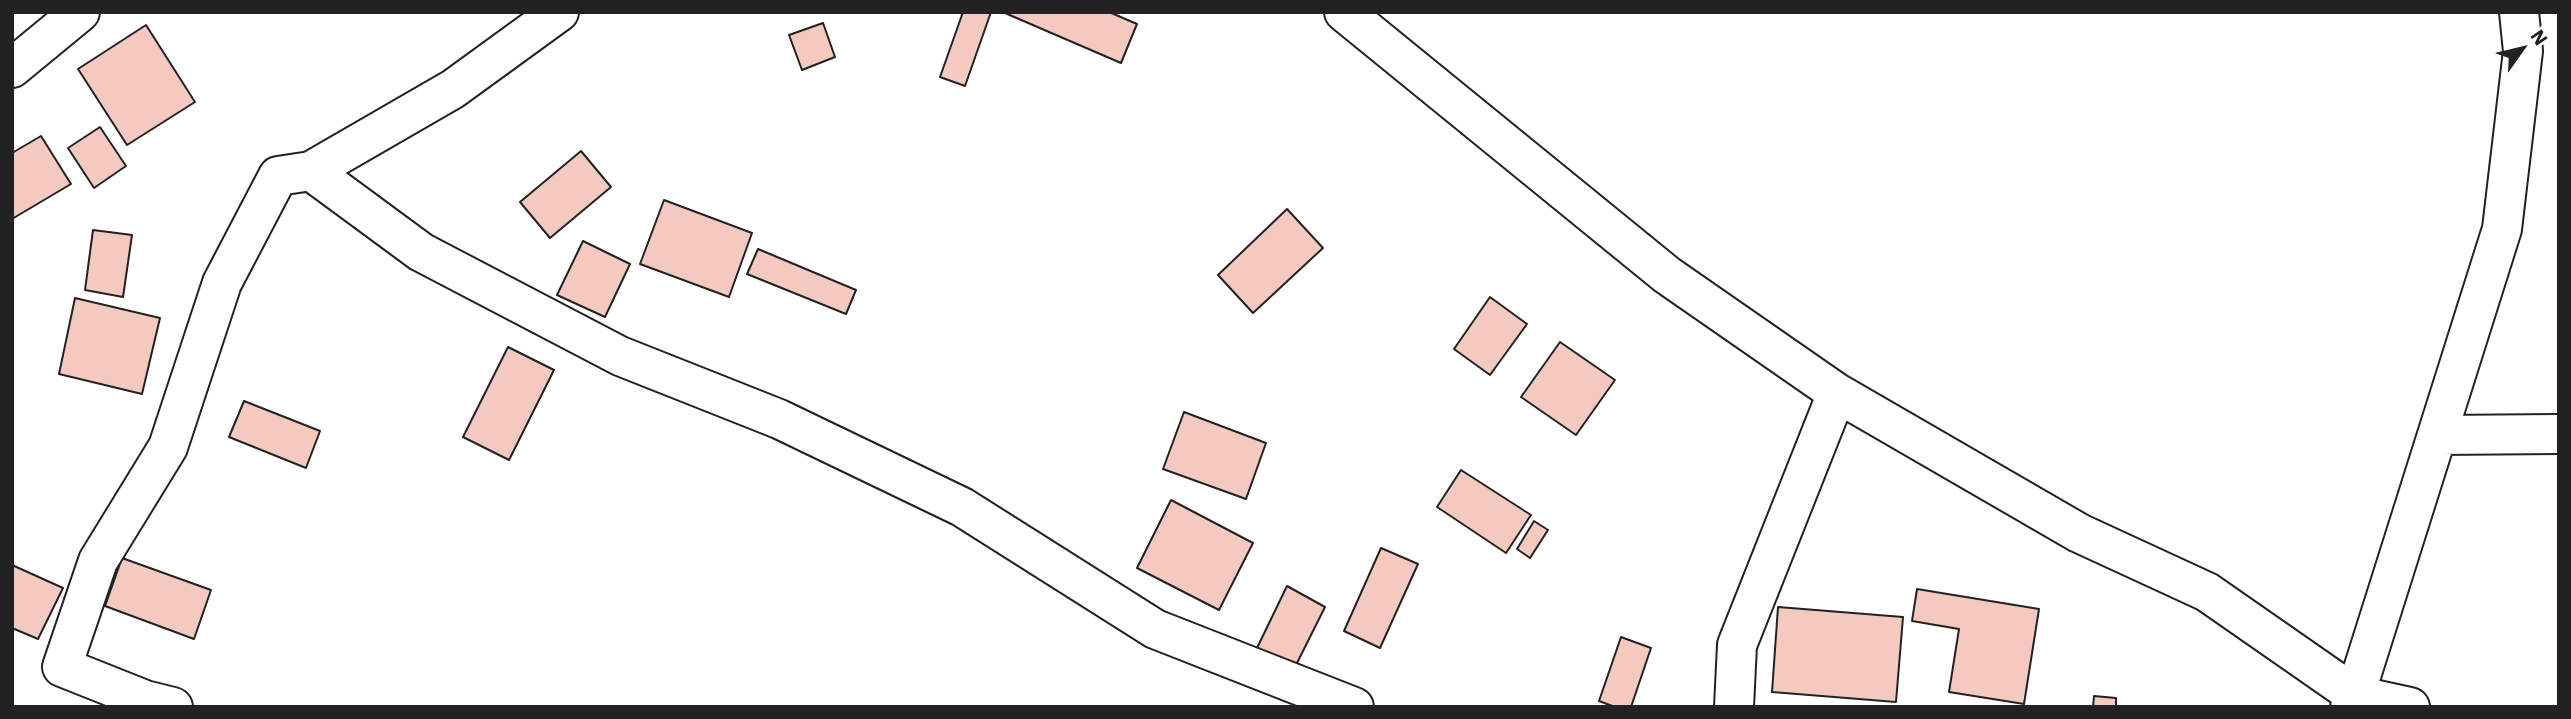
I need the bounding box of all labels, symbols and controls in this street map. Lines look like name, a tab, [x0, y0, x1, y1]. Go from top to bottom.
north arrow	[2487, 14, 2557, 84]
text: N	[2526, 25, 2553, 50]

